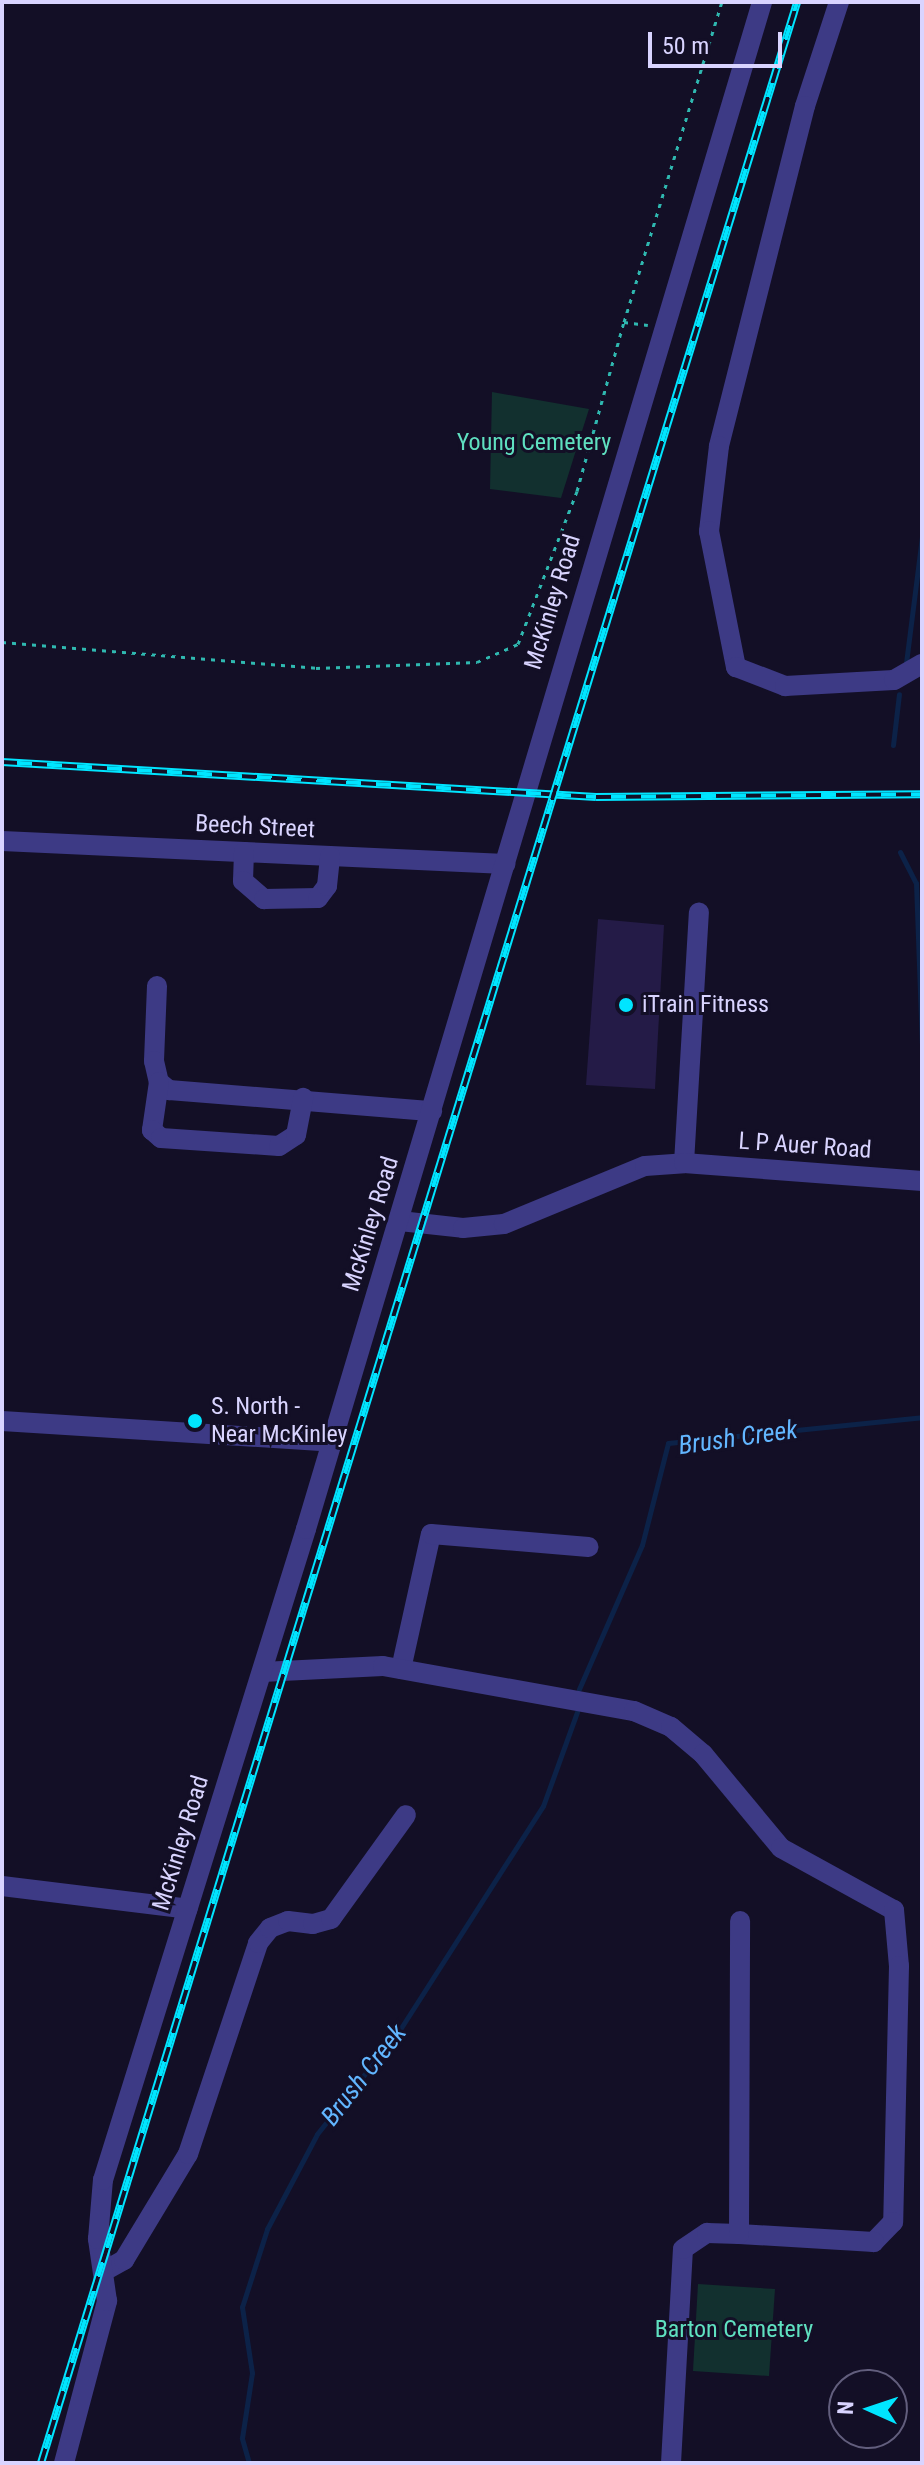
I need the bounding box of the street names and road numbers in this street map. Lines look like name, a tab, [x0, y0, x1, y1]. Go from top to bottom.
street label: McKinley Road	[519, 531, 587, 673]
street label: Beech Street	[194, 809, 316, 845]
street label: L P Auer Road	[738, 1127, 872, 1165]
street label: McKinley Road	[337, 1153, 405, 1295]
street label: McKinley Road	[147, 1772, 215, 1914]

